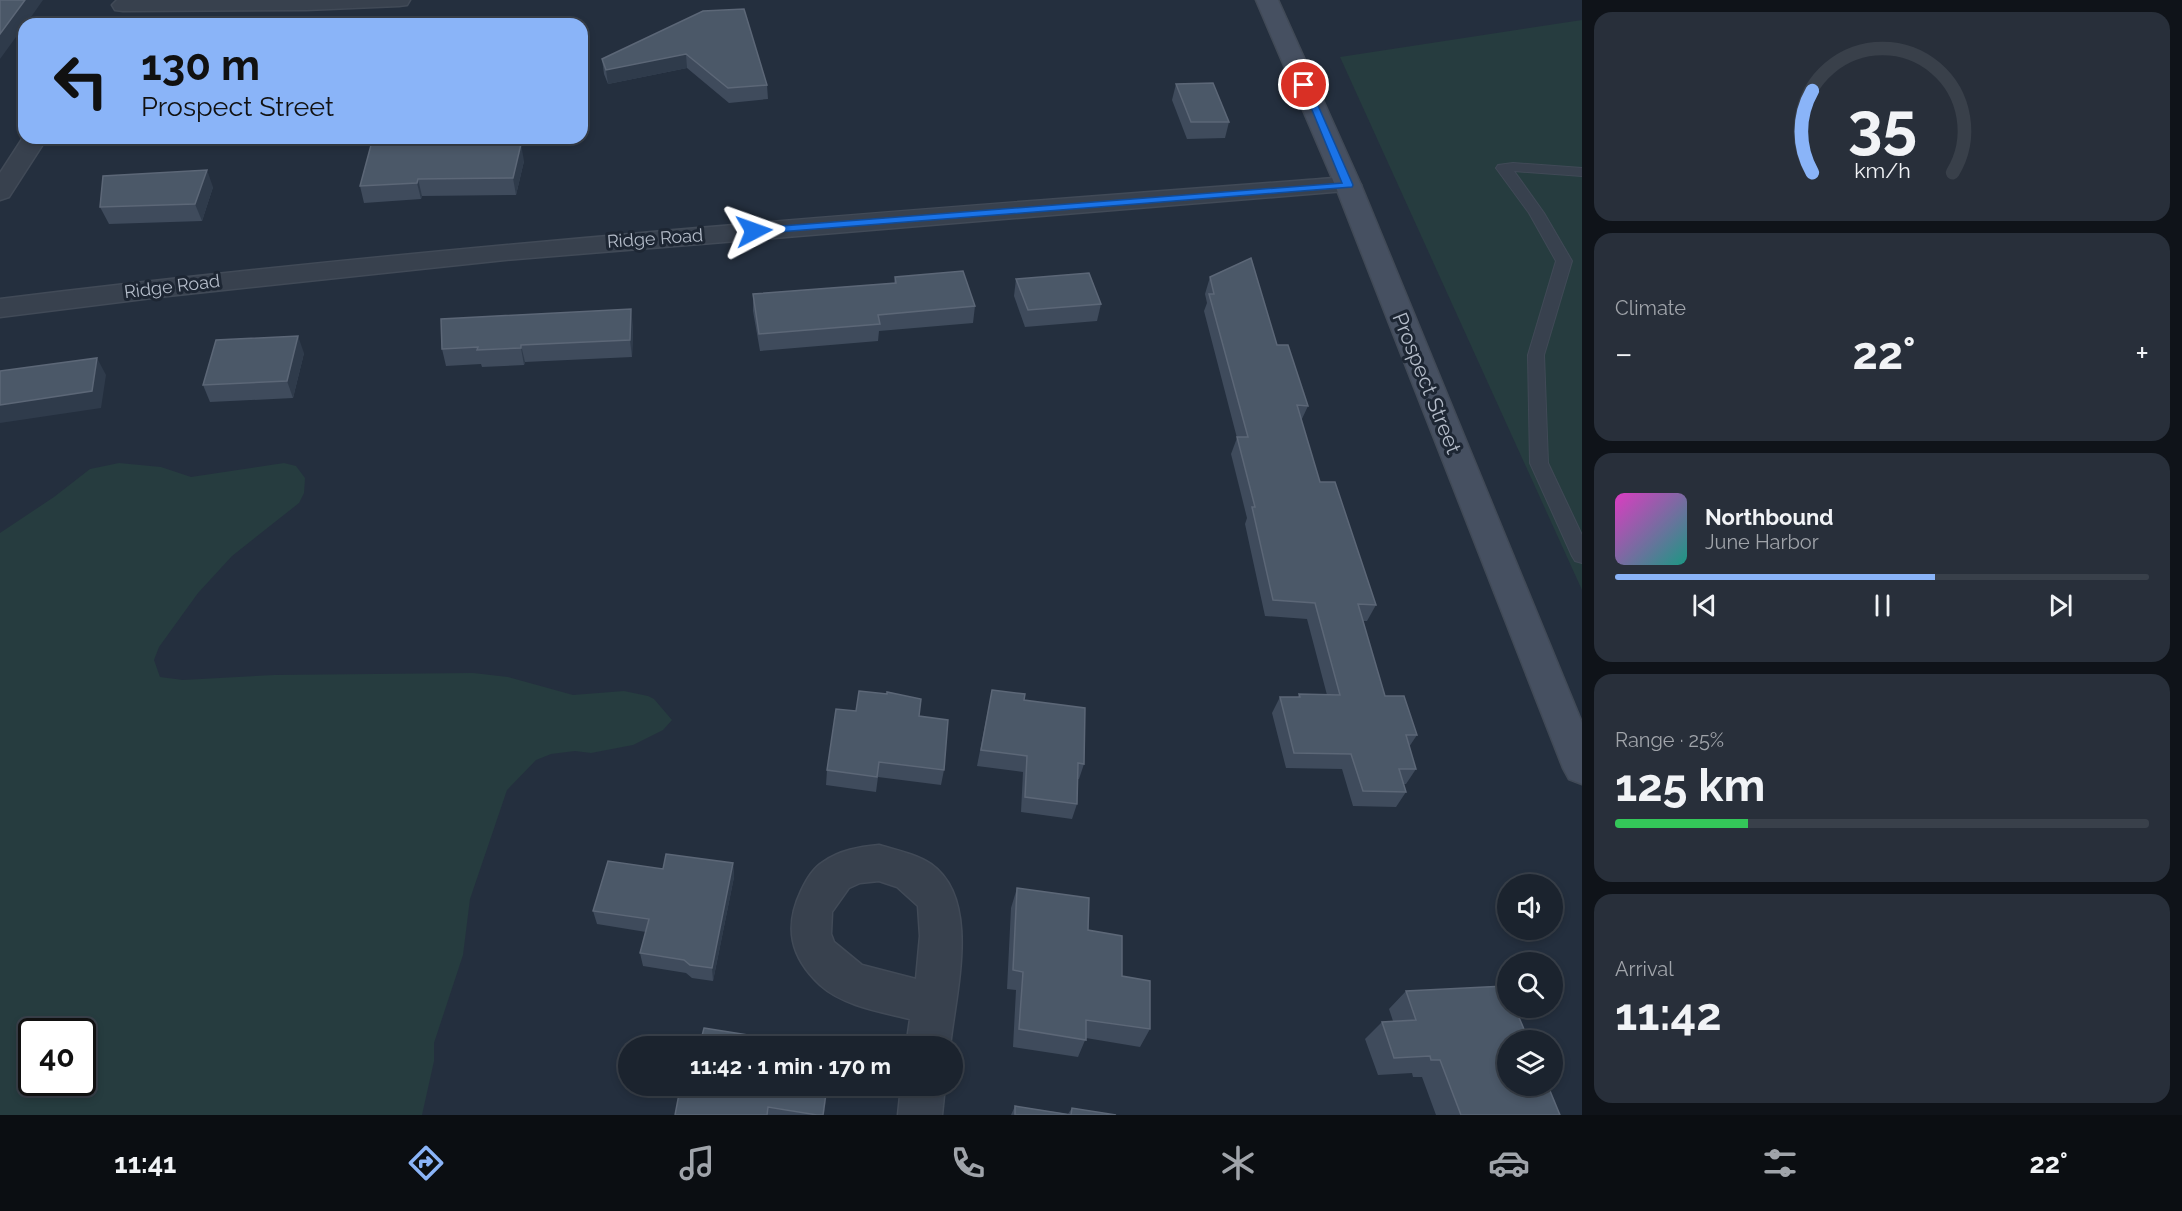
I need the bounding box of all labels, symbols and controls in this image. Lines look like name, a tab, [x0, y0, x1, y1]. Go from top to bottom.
text: 130 m	[141, 41, 260, 90]
icon: left	[42, 42, 120, 120]
pin	[1278, 59, 1329, 110]
icon: arrive	[1287, 68, 1320, 101]
text: 35	[1847, 88, 1917, 162]
text: Prospect Street	[141, 91, 334, 122]
text: km/h	[1854, 159, 1910, 184]
position arrow	[722, 199, 786, 263]
street label: Ridge Road	[606, 224, 704, 252]
street label: Ridge Road	[123, 270, 221, 302]
text: Climate	[1615, 296, 1686, 320]
street label: Prospect Street	[1387, 309, 1467, 457]
text: 22°	[1852, 327, 1916, 380]
text: −	[1615, 334, 1633, 373]
text: +	[2135, 334, 2149, 373]
text: Northbound	[1705, 504, 1834, 530]
text: June Harbor	[1705, 530, 1819, 554]
icon: previous	[1688, 589, 1721, 622]
icon: pause	[1866, 589, 1899, 622]
icon: next	[2044, 589, 2077, 622]
text: Range · 25%	[1615, 728, 1724, 752]
text: 125 km	[1615, 759, 1765, 812]
map controls	[1497, 874, 1563, 1096]
button: sound	[1497, 874, 1563, 940]
button: search	[1497, 952, 1563, 1018]
text: Arrival	[1615, 957, 1674, 981]
text: 11:42	[1615, 988, 1722, 1041]
speed limit sign: 40	[18, 1018, 96, 1096]
button: layers	[1497, 1030, 1563, 1096]
text: 11:42 · 1 min · 170 m	[690, 1053, 891, 1079]
icon: directions	[405, 1142, 447, 1184]
icon: music	[676, 1142, 718, 1184]
icon: phone	[947, 1142, 989, 1184]
icon: climate	[1217, 1142, 1259, 1184]
icon: car	[1488, 1142, 1530, 1184]
icon: filters	[1759, 1142, 1801, 1184]
text: 11:41	[114, 1148, 176, 1179]
text: 22°	[2030, 1148, 2068, 1179]

